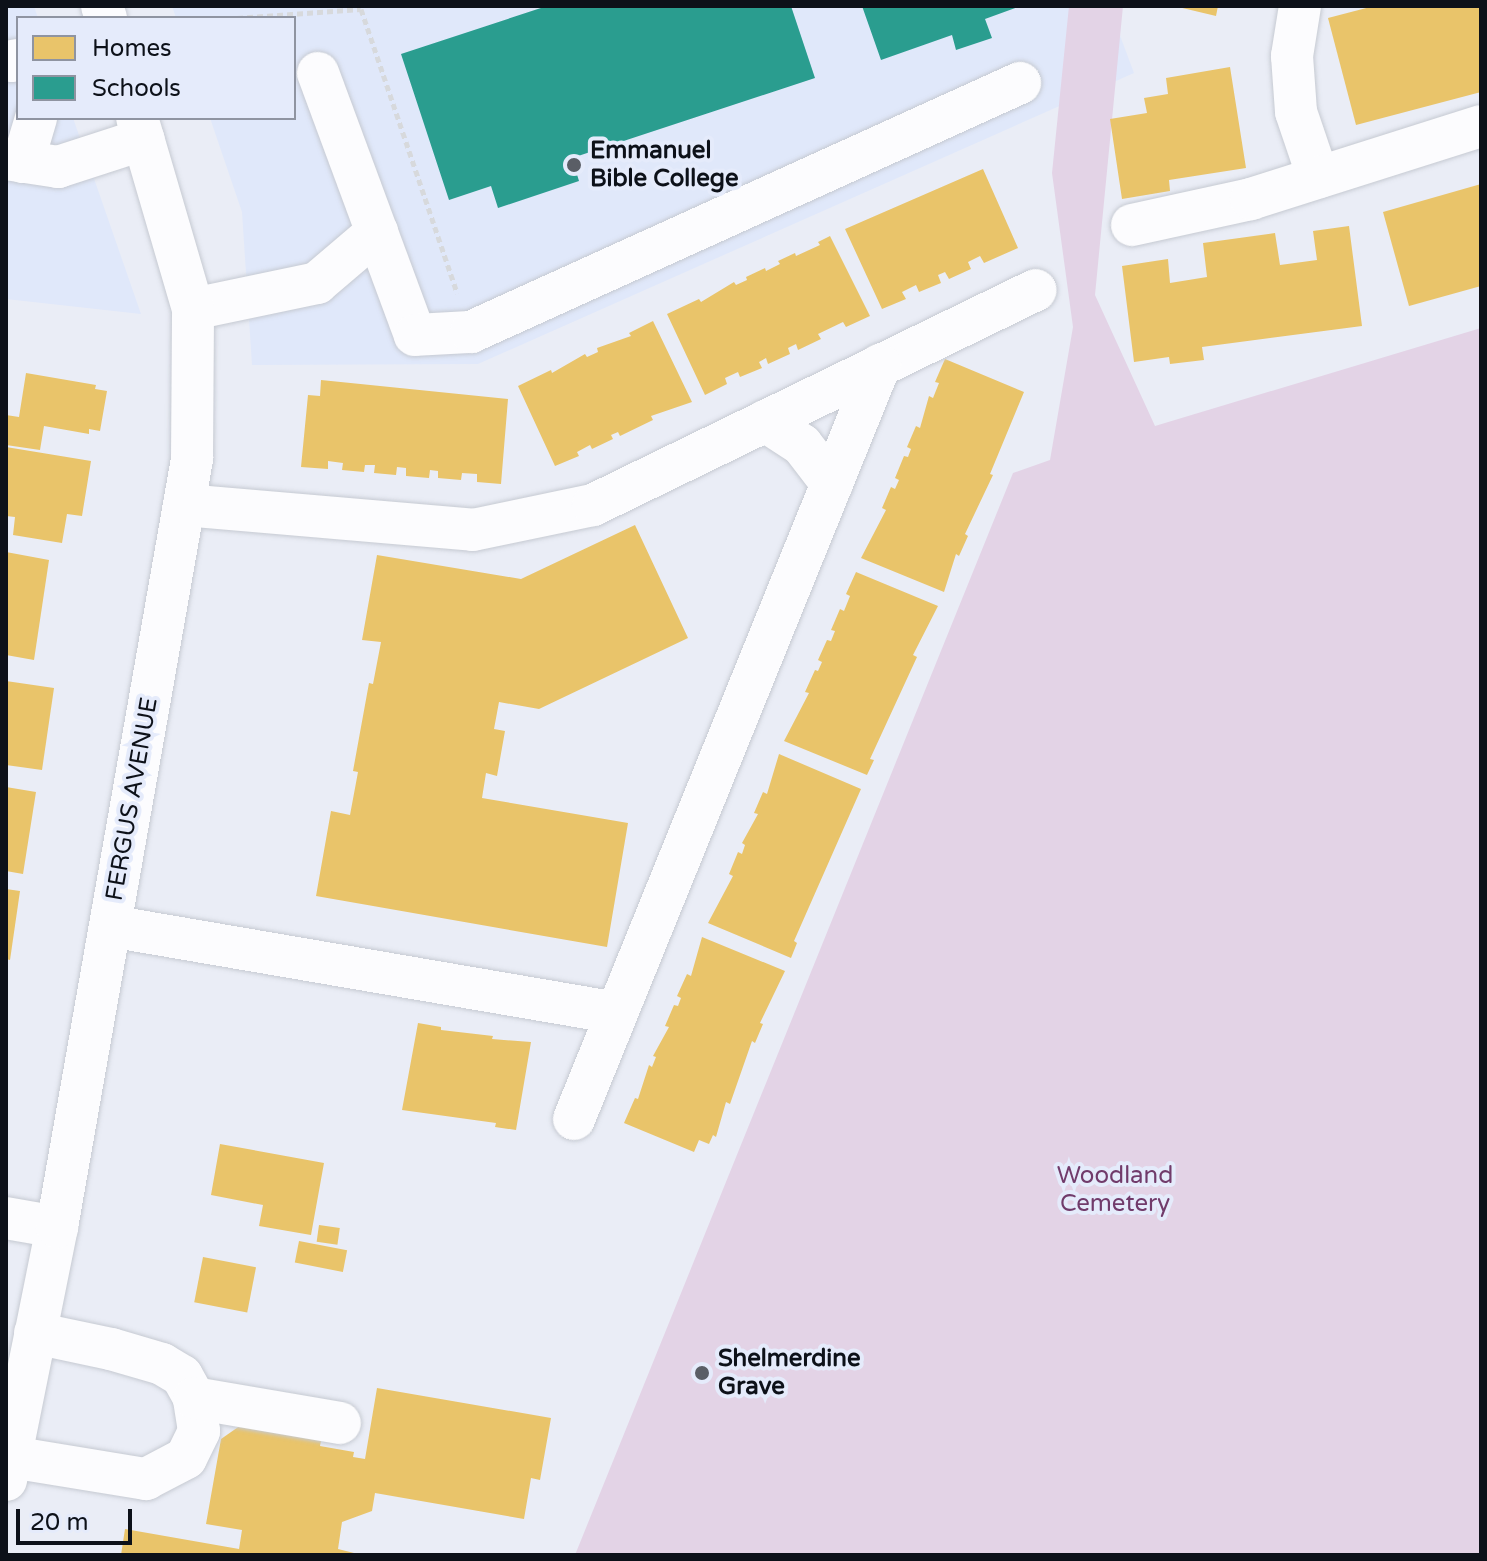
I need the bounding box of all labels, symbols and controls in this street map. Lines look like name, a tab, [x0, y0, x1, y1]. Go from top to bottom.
legend	[16, 16, 296, 120]
text: Homes	[92, 34, 172, 63]
text: Schools	[92, 74, 181, 103]
place label: Emmanuel Bible College	[590, 137, 739, 193]
marker: Emmanuel Bible College	[565, 156, 583, 174]
street label: FERGUS AVENUE	[100, 695, 164, 903]
park label: Woodland Cemetery	[1057, 1162, 1173, 1218]
place label: Shelmerdine Grave	[718, 1345, 861, 1401]
marker: Shelmerdine Grave	[693, 1364, 711, 1382]
scale bar	[20, 1493, 136, 1543]
text: 20 m	[30, 1508, 88, 1537]

